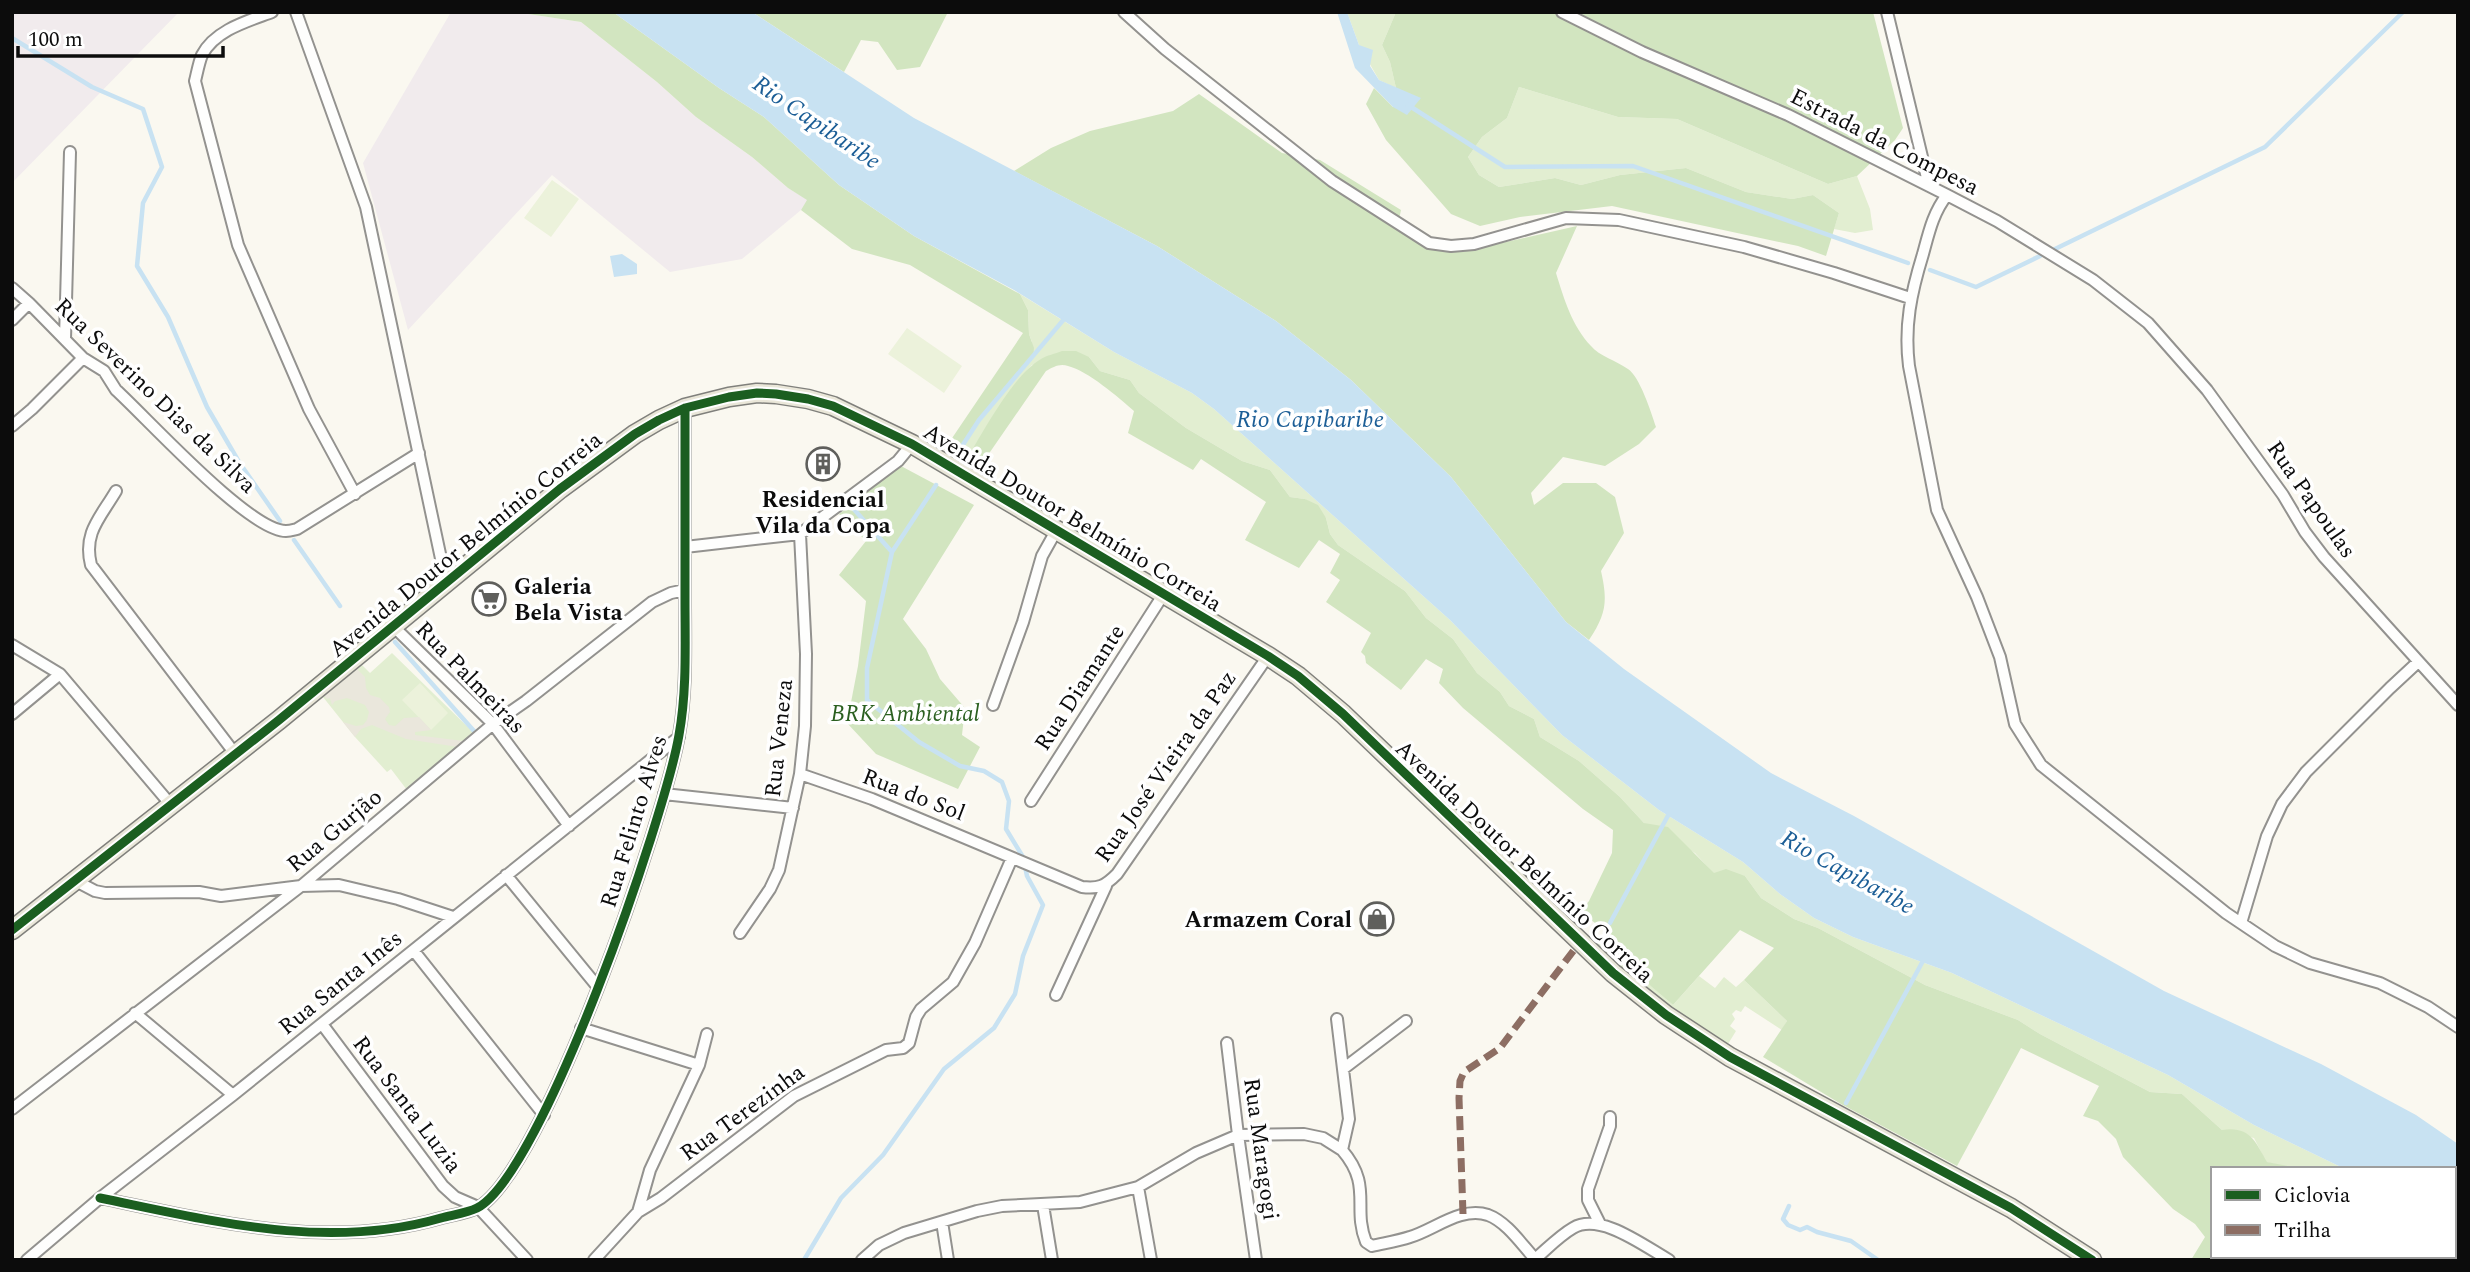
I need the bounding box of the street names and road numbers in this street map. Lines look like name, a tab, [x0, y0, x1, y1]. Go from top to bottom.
street label: Estrada da Compesa	[1784, 80, 1985, 205]
street label: Rua Severino Dias da Silva	[46, 290, 264, 502]
street label: Avenida Doutor Belmínio Correia	[916, 415, 1228, 622]
street label: Avenida Doutor Belmínio Correia	[322, 424, 610, 667]
street label: Rua Papoulas	[2257, 434, 2364, 566]
street label: Rua Palmeiras	[407, 613, 533, 743]
street label: Rua Diamante	[1026, 618, 1134, 758]
street label: Rua José Vieira da Paz	[1087, 663, 1246, 870]
street label: Rua Veneza	[756, 677, 803, 799]
street label: Rua Felinto Alves	[591, 731, 677, 912]
street label: Avenida Doutor Belmínio Correia	[1387, 732, 1661, 992]
street label: Rua do Sol	[857, 760, 970, 831]
street label: Rua Gurjão	[279, 781, 391, 882]
street label: Rua Santa Inês	[271, 922, 411, 1044]
street label: Rua Santa Luzia	[343, 1029, 470, 1181]
street label: Rua Terezinha	[673, 1056, 813, 1171]
street label: Rua Maragogi	[1233, 1076, 1288, 1223]

